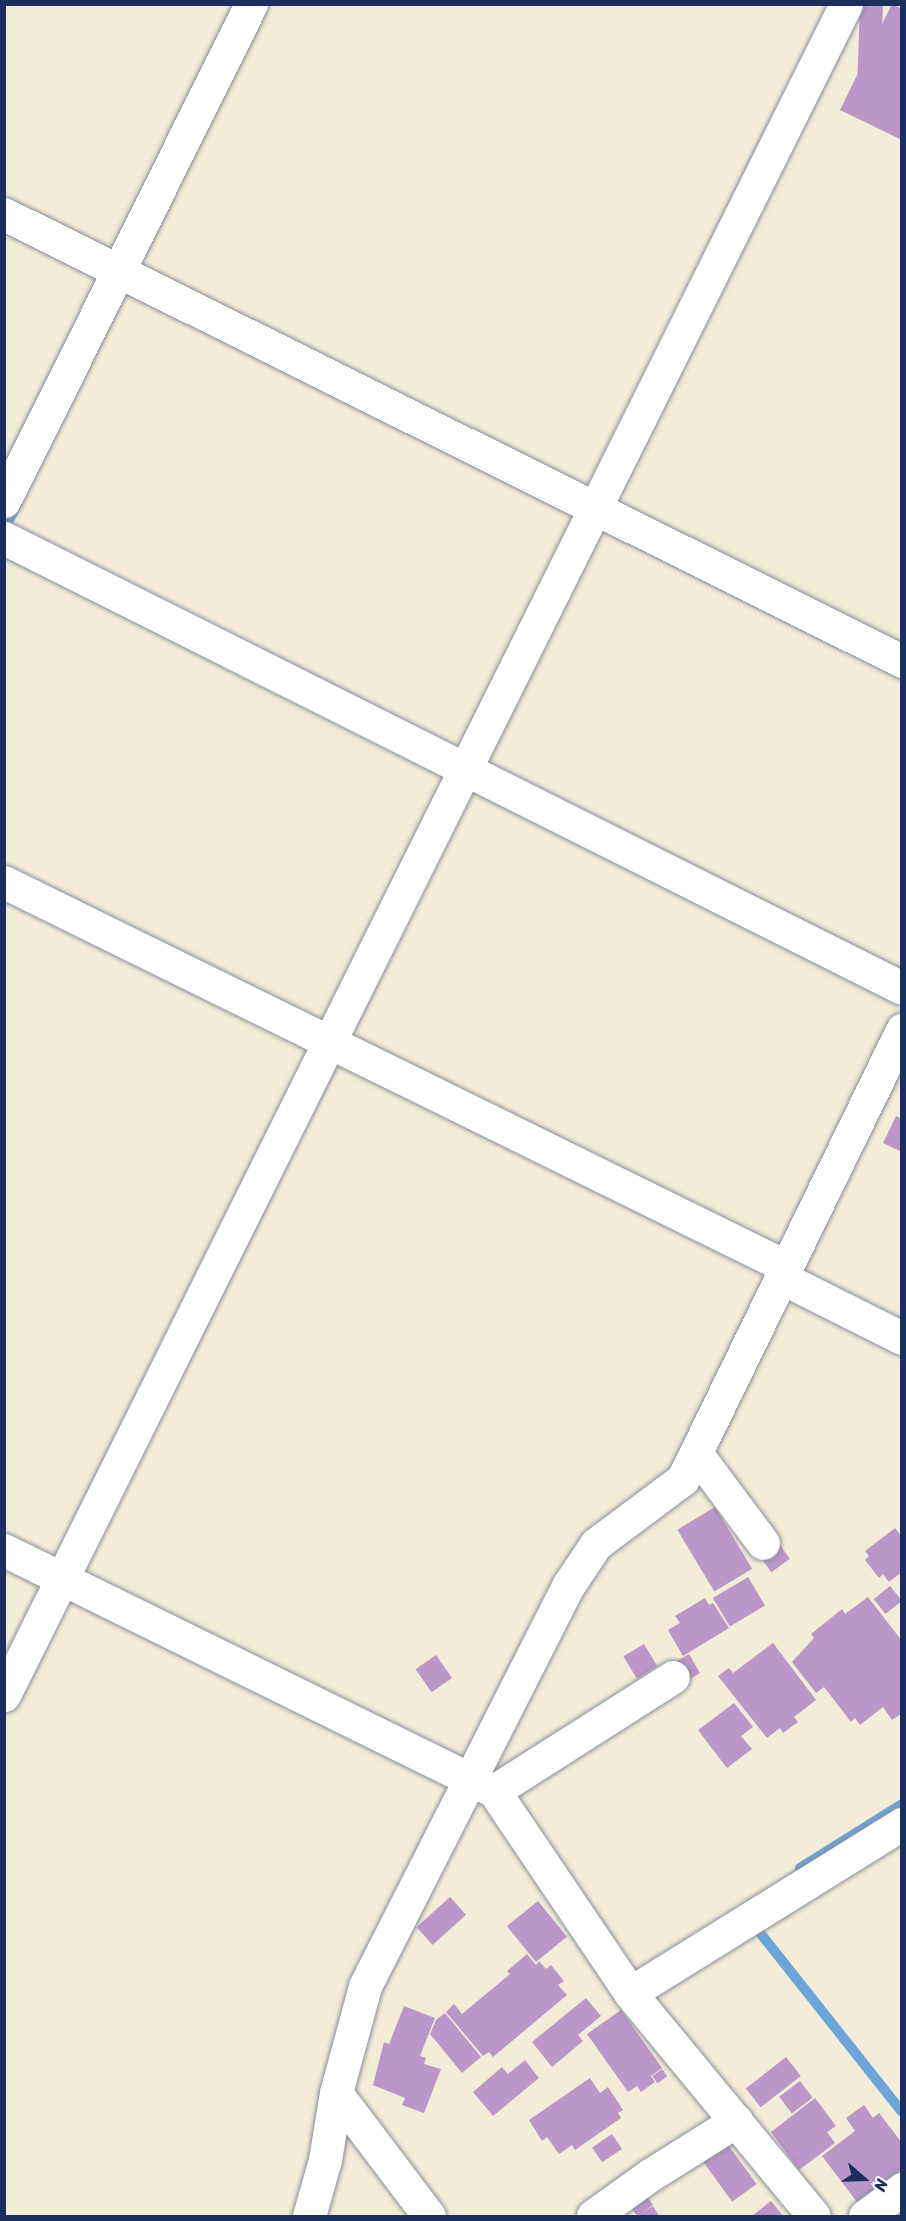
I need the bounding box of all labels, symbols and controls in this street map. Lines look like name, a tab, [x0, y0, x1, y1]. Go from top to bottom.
north arrow	[834, 2149, 894, 2209]
text: N	[866, 2175, 897, 2195]

